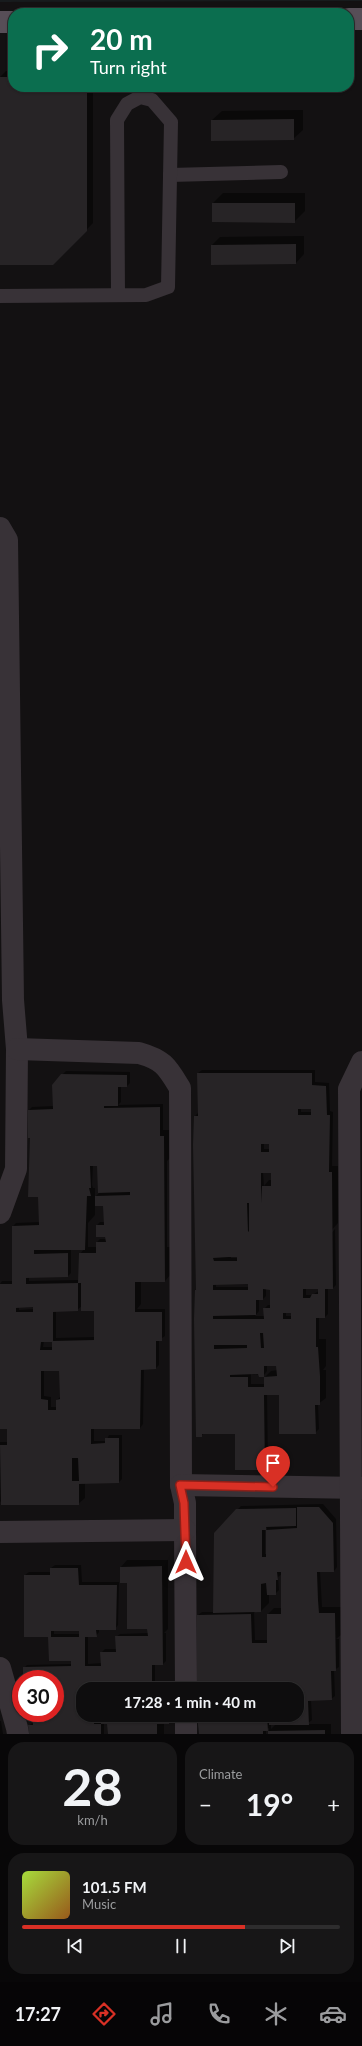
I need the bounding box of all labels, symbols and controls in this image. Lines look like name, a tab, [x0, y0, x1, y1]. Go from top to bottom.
text: 20 m	[90, 22, 153, 56]
icon: right	[24, 24, 76, 76]
text: Turn right	[90, 56, 167, 78]
pin	[256, 1446, 290, 1487]
icon: arrive	[262, 1452, 284, 1474]
position arrow	[165, 1541, 207, 1583]
speed limit sign: 30	[12, 1670, 64, 1722]
text: 17:28 · 1 min · 40 m	[124, 1693, 256, 1711]
text: 28	[62, 1755, 123, 1817]
text: Climate	[199, 1766, 242, 1782]
text: 19°	[246, 1786, 293, 1822]
text: −	[199, 1791, 212, 1818]
text: +	[327, 1791, 340, 1818]
text: km/h	[77, 1812, 108, 1828]
text: 101.5 FM	[82, 1878, 147, 1896]
text: Music	[82, 1896, 116, 1912]
icon: previous	[64, 1935, 86, 1957]
icon: pause	[170, 1935, 192, 1957]
icon: next	[276, 1935, 298, 1957]
icon: directions	[90, 2000, 118, 2028]
icon: music	[148, 2000, 176, 2028]
icon: phone	[205, 2000, 233, 2028]
icon: climate	[262, 2000, 290, 2028]
icon: car	[319, 2000, 347, 2028]
text: 17:27	[15, 2003, 61, 2025]

